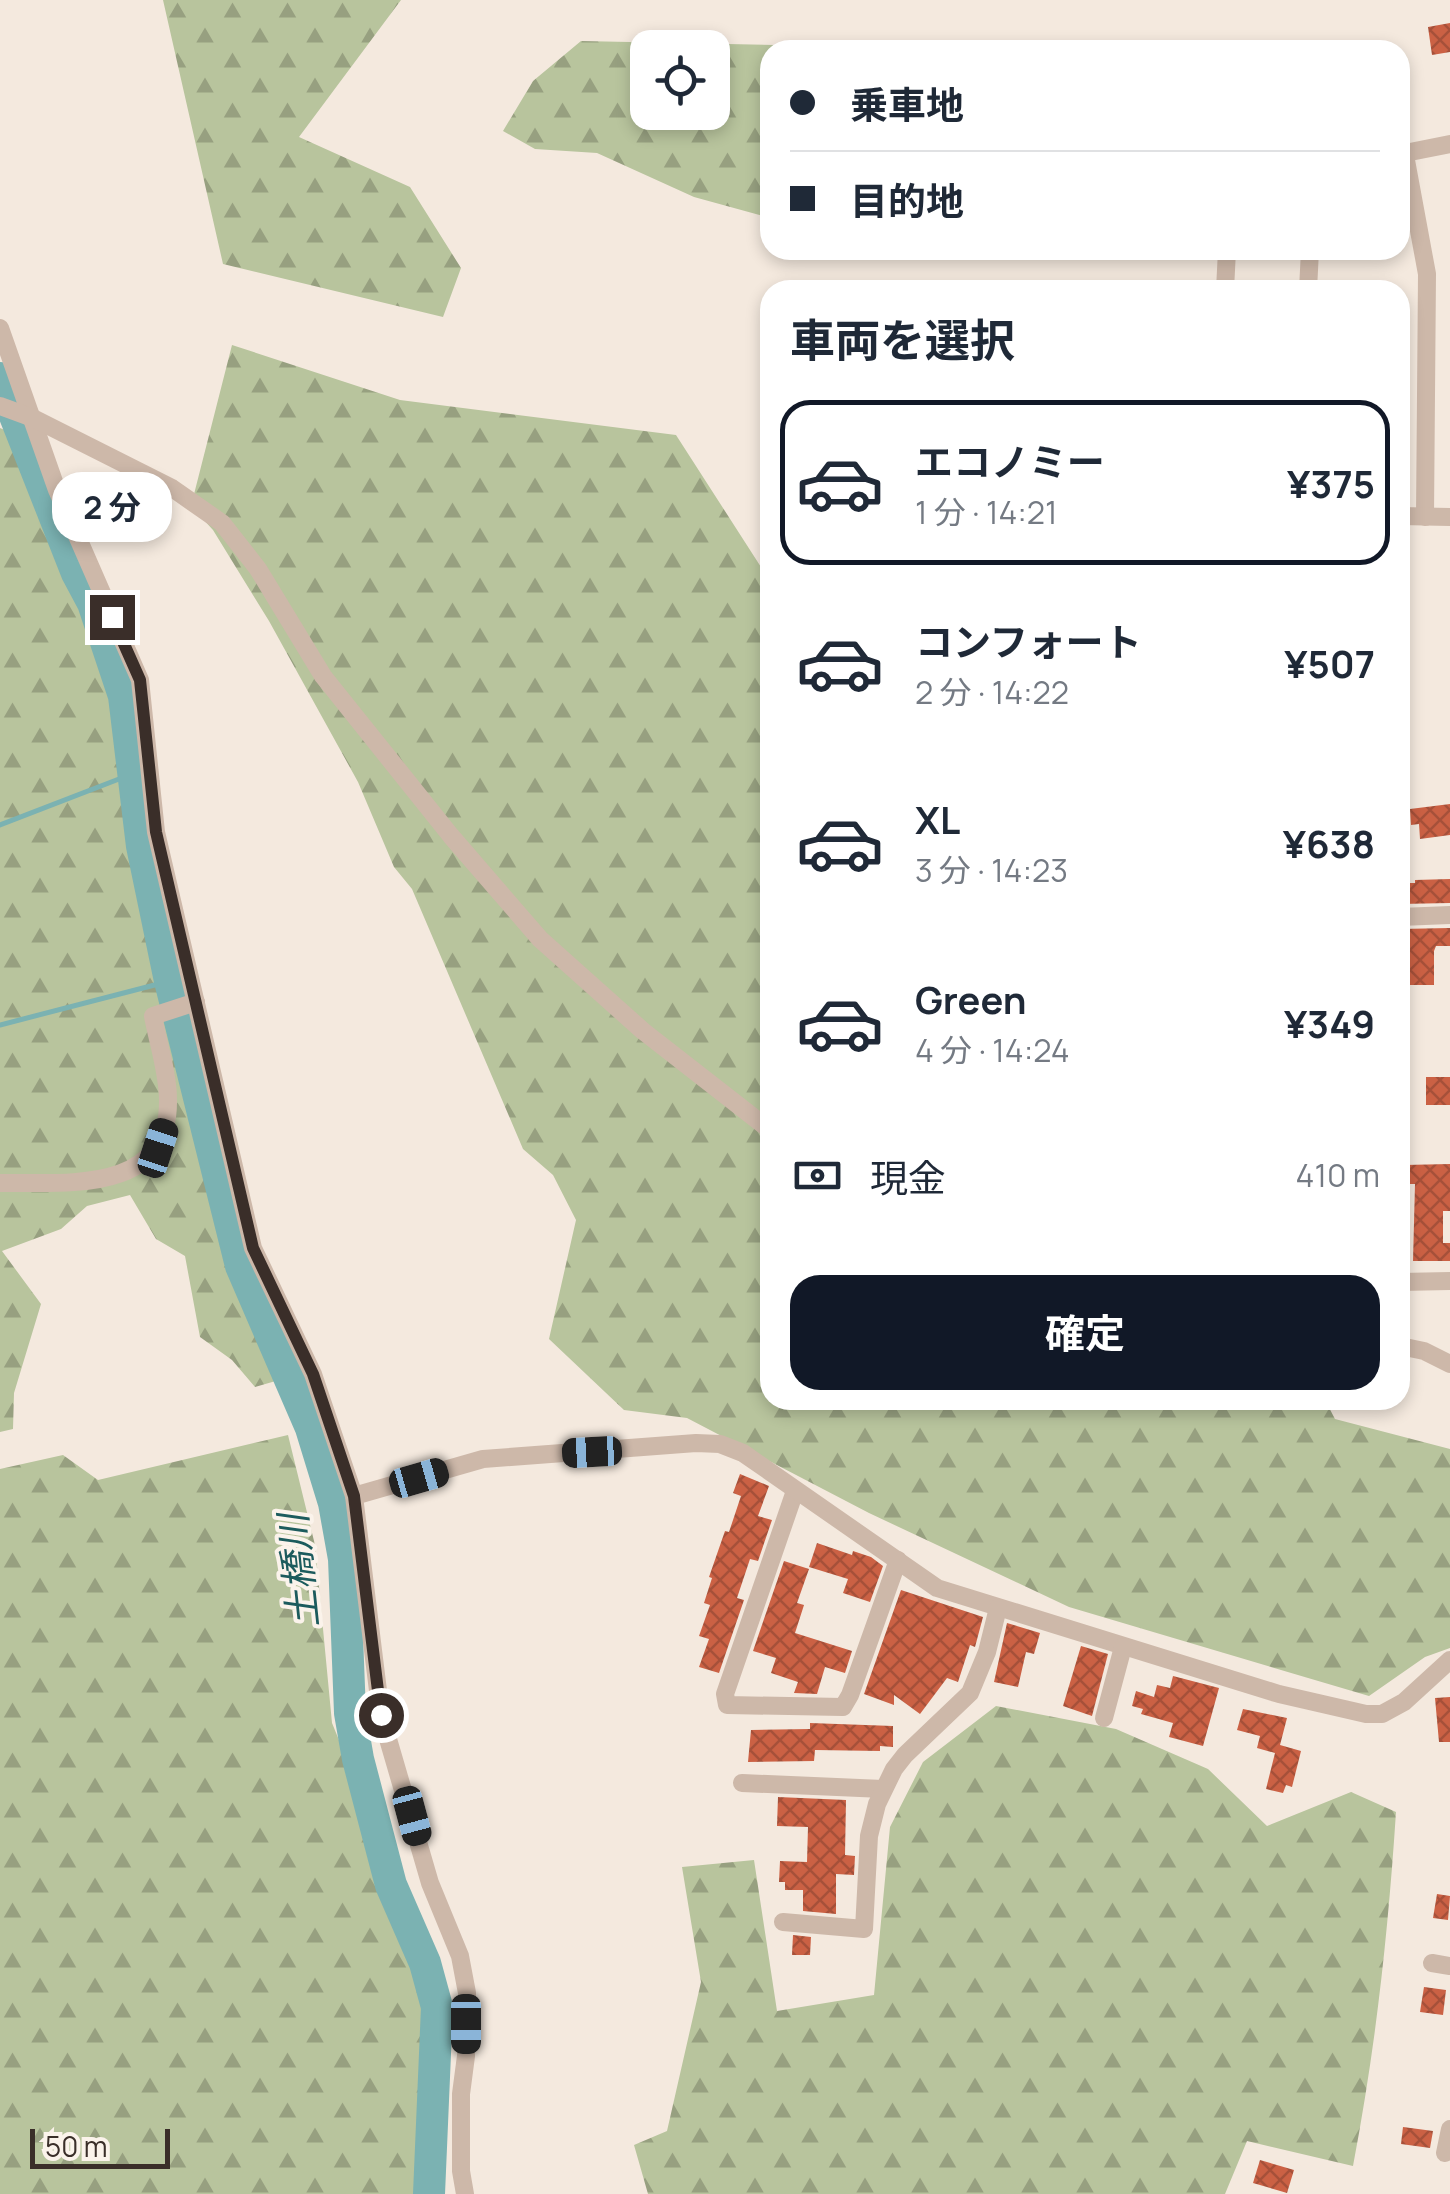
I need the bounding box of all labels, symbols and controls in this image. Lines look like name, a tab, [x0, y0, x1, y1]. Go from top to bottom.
map controls	[630, 30, 730, 130]
button: locate	[630, 30, 730, 130]
text: 乗車地	[850, 78, 964, 130]
text: 目的地	[850, 174, 964, 226]
text: 車両を選択	[790, 309, 1015, 371]
text: エコノミー	[915, 435, 1105, 487]
icon: car	[795, 438, 885, 528]
text: ¥375	[1287, 457, 1375, 509]
callout: 2 分	[52, 472, 172, 542]
text: 2 分	[83, 485, 141, 529]
text: 1 分 · 14:21	[915, 490, 1058, 534]
route end	[90, 595, 135, 640]
text: コンフォート	[915, 615, 1142, 667]
icon: car	[795, 618, 885, 708]
text: ¥507	[1284, 637, 1375, 689]
text: 2 分 · 14:22	[915, 670, 1069, 714]
text: XL	[915, 793, 960, 845]
icon: car	[795, 798, 885, 888]
text: ¥638	[1283, 817, 1375, 869]
text: 3 分 · 14:23	[915, 848, 1068, 892]
text: Green	[915, 973, 1027, 1025]
icon: car	[795, 978, 885, 1068]
text: ¥349	[1284, 997, 1375, 1049]
text: 4 分 · 14:24	[915, 1028, 1070, 1072]
car	[134, 1115, 182, 1181]
icon: cash	[790, 1148, 845, 1203]
text: 現金	[870, 1151, 946, 1203]
text: 410 m	[1296, 1153, 1380, 1197]
button: 確定	[790, 1275, 1380, 1390]
car	[561, 1435, 623, 1469]
car	[386, 1455, 452, 1501]
water label: 土橋川	[265, 1508, 329, 1631]
route start	[359, 1693, 404, 1738]
car	[390, 1783, 434, 1849]
car	[451, 1994, 481, 2054]
scale bar	[30, 2124, 170, 2168]
text: 50 m	[45, 2127, 108, 2165]

